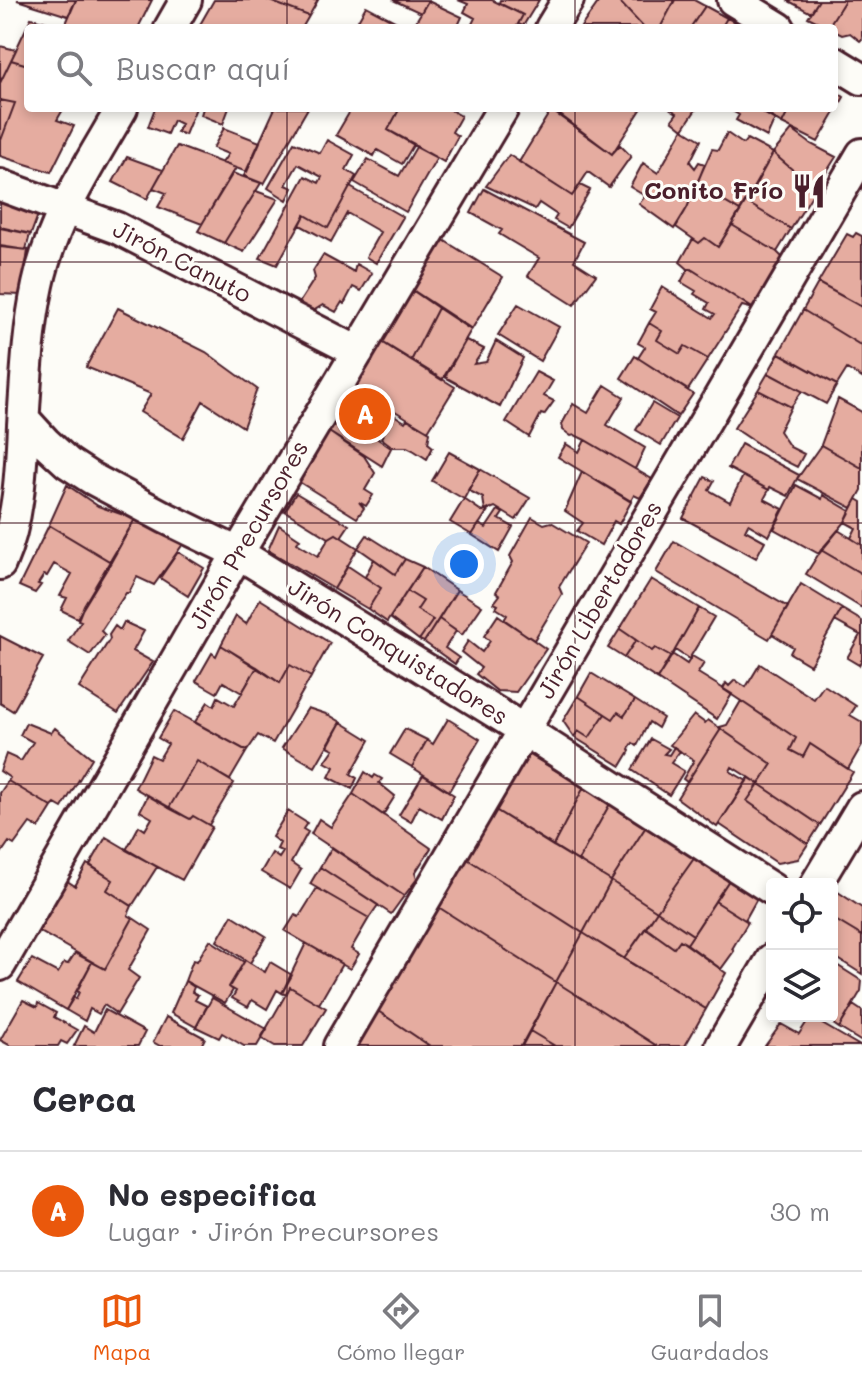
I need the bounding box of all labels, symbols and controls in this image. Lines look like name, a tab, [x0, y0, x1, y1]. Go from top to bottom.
search box	[24, 24, 838, 112]
icon: search	[52, 46, 96, 90]
text: Buscar aquí	[116, 48, 290, 88]
restaurant icon: Conito Frío	[790, 172, 828, 210]
place label: Conito Frío	[644, 174, 783, 205]
street label: Jirón Canuto	[108, 213, 257, 309]
pin: A	[339, 384, 391, 444]
street label: Jirón Precursores	[181, 434, 314, 634]
street label: Jirón Libertadores	[529, 495, 668, 704]
your location	[444, 544, 484, 584]
street label: Jirón Conquistadores	[283, 570, 514, 731]
map controls	[766, 878, 838, 1022]
button: locate	[766, 878, 838, 950]
button: layers	[766, 950, 838, 1022]
text: Cerca	[32, 1076, 136, 1121]
text: No especifica	[108, 1174, 317, 1214]
text: A	[49, 1194, 67, 1228]
text: 30 m	[770, 1194, 830, 1228]
text: Lugar · Jirón Precursores	[108, 1214, 439, 1248]
tab: Mapa	[93, 1289, 151, 1366]
tab: Cómo llegar	[337, 1289, 465, 1366]
tab: Guardados	[651, 1289, 769, 1366]

